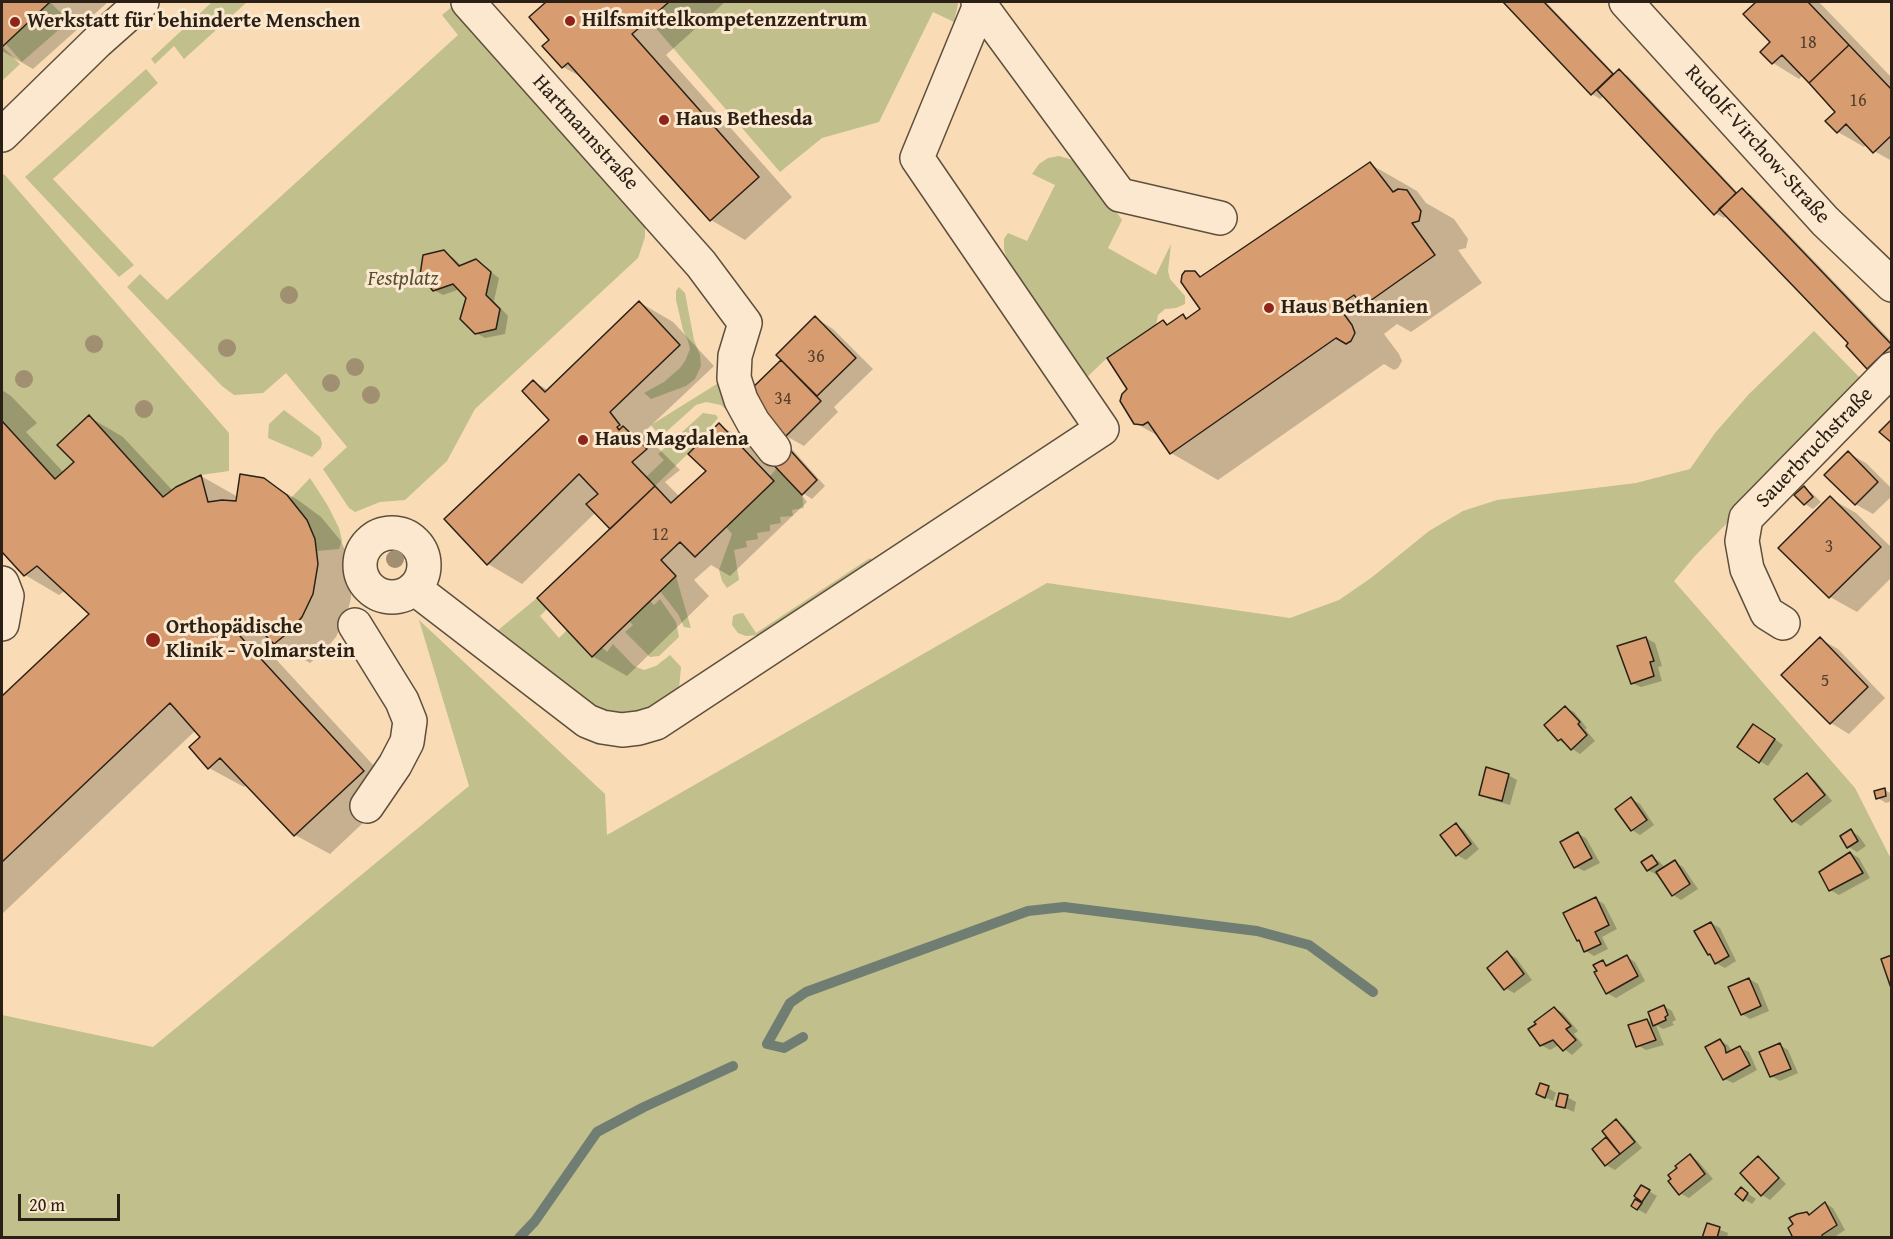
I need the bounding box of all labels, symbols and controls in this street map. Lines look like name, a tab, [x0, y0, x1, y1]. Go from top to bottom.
place label: Hilfsmittelkompetenzzentrum	[582, 8, 867, 34]
place label: Werkstatt für behinderte Menschen	[27, 9, 360, 35]
marker: Hilfsmittelkompetenzzentrum	[563, 14, 577, 28]
marker: Werkstatt für behinderte Menschen	[8, 15, 22, 29]
house number: 18	[1799, 32, 1817, 54]
street label: Rudolf-Virchow-Straße	[1679, 61, 1835, 229]
street label: Hartmannstraße	[526, 70, 644, 196]
house number: 16	[1849, 90, 1867, 112]
place label: Haus Bethesda	[676, 107, 813, 133]
marker: Haus Bethesda	[657, 113, 671, 127]
park label: Festplatz	[368, 267, 438, 293]
place label: Haus Bethanien	[1281, 295, 1428, 321]
marker: Haus Bethanien	[1262, 301, 1276, 315]
house number: 36	[807, 346, 825, 368]
street label: Sauerbruchstraße	[1751, 382, 1879, 514]
house number: 34	[774, 388, 792, 410]
place label: Haus Magdalena	[595, 427, 749, 453]
marker: Haus Magdalena	[576, 433, 590, 447]
house number: 12	[651, 524, 669, 546]
house number: 3	[1825, 536, 1833, 558]
place label: Orthopädische Klinik - Volmarstein	[166, 615, 355, 665]
marker: Orthopädische Klinik - Volmarstein	[144, 631, 162, 649]
house number: 5	[1821, 670, 1829, 692]
scale bar	[21, 1182, 123, 1220]
text: 20 m	[29, 1191, 65, 1218]

